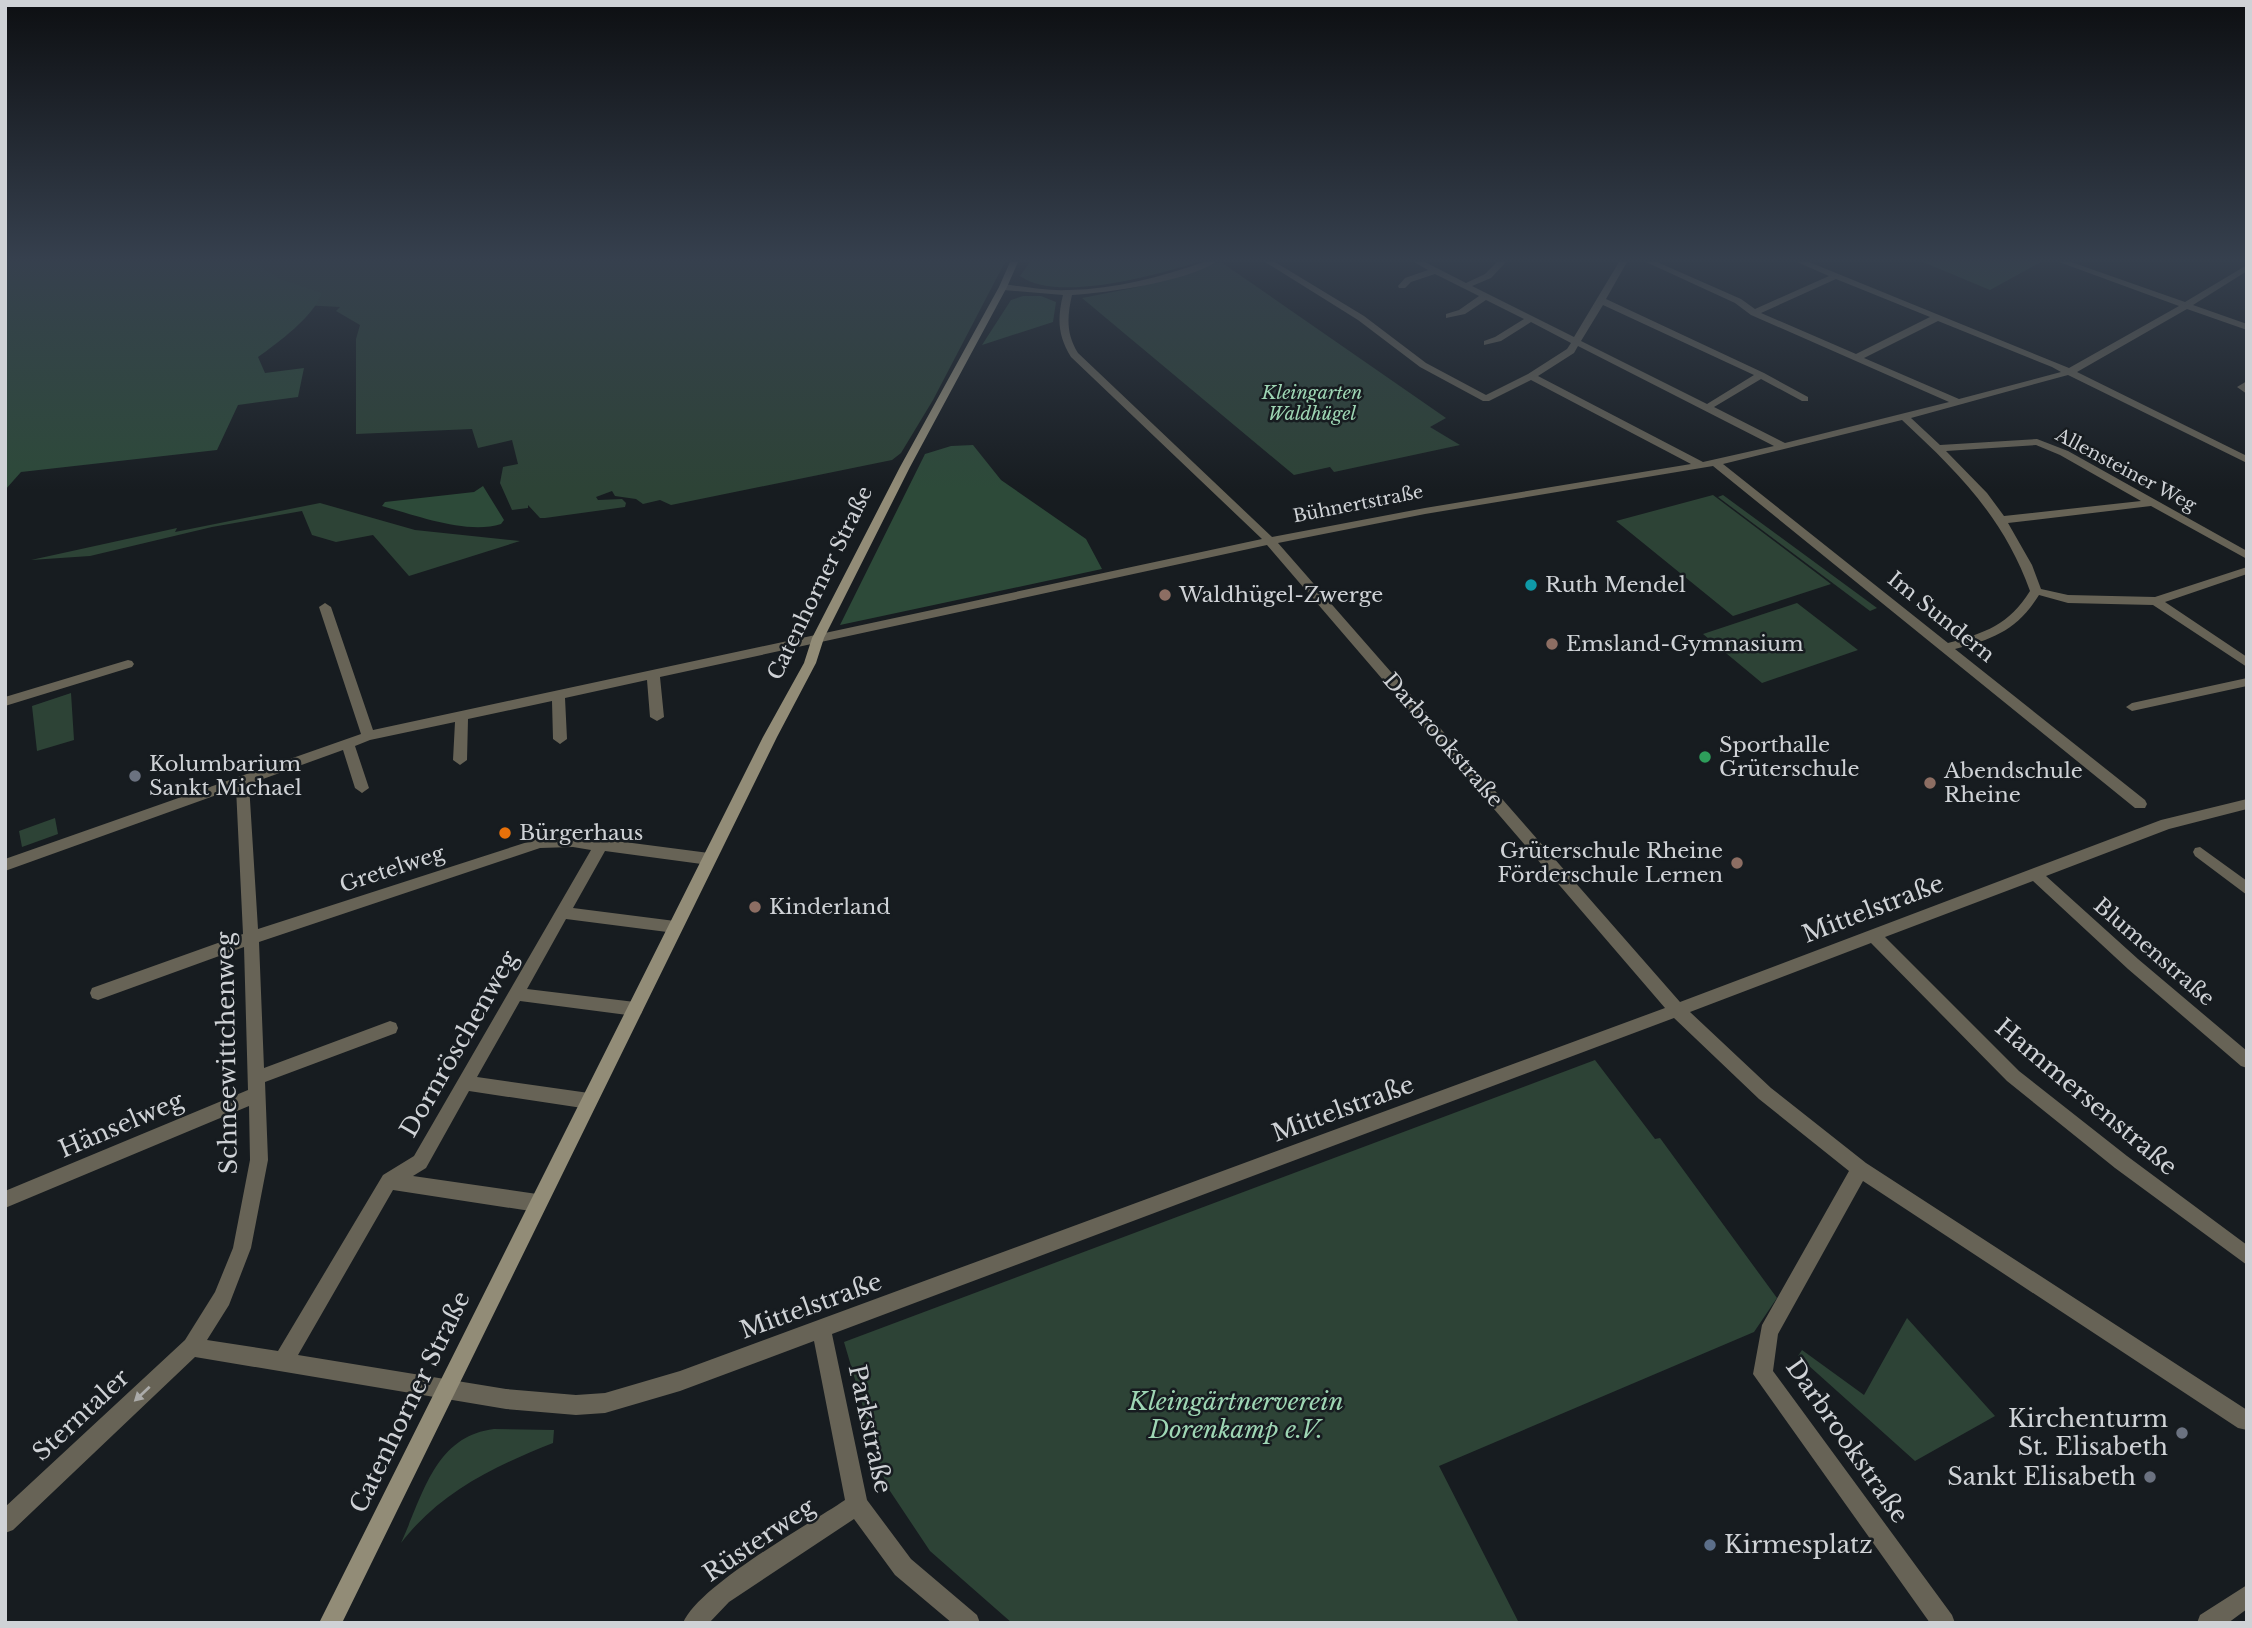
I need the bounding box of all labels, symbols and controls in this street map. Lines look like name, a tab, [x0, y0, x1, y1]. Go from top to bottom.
park label: Kleingarten Waldhügel	[1261, 382, 1362, 425]
street label: Allensteiner Weg	[2051, 423, 2200, 516]
street label: Bühnertstraße	[1291, 481, 1425, 527]
street label: Catenhorner Straße	[762, 482, 878, 684]
street label: Im Sundern	[1882, 566, 2000, 668]
place label: Ruth Mendel	[1545, 572, 1686, 598]
marker: Ruth Mendel	[1523, 577, 1539, 593]
place label: Waldhügel-Zwerge	[1178, 582, 1383, 608]
marker: Waldhügel-Zwerge	[1157, 587, 1173, 603]
place label: Emsland-Gymnasium	[1566, 631, 1804, 657]
marker: Emsland-Gymnasium	[1544, 636, 1560, 652]
street label: Darbrookstraße	[1378, 668, 1508, 812]
place label: Sporthalle Grüterschule	[1719, 732, 1860, 782]
marker: Sporthalle Grüterschule	[1697, 749, 1713, 765]
place label: Kolumbarium Sankt Michael	[149, 751, 302, 801]
place label: Abendschule Rheine	[1943, 758, 2083, 808]
marker: Kolumbarium Sankt Michael	[127, 768, 143, 784]
marker: Abendschule Rheine	[1922, 775, 1938, 791]
place label: Bürgerhaus	[519, 820, 643, 846]
marker: Bürgerhaus	[497, 825, 513, 841]
place label: Grüterschule Rheine Förderschule Lernen	[1498, 838, 1723, 888]
street label: Gretelweg	[336, 840, 448, 898]
marker: Grüterschule Rheine Förderschule Lernen	[1729, 855, 1745, 871]
street label: Mittelstraße	[1798, 868, 1948, 949]
street label: Blumenstraße	[2088, 892, 2220, 1012]
place label: Kinderland	[769, 894, 890, 920]
marker: Kinderland	[747, 899, 763, 915]
street label: Schneewittchenweg	[210, 931, 243, 1175]
street label: Dornröschenweg	[394, 945, 524, 1142]
street label: Hammersenstraße	[1990, 1012, 2183, 1181]
street label: Mittelstraße	[1268, 1069, 1418, 1148]
street label: Hänselweg	[54, 1085, 188, 1164]
street label: Mittelstraße	[736, 1266, 886, 1345]
street label: Catenhorner Straße	[343, 1286, 476, 1517]
street label: Darbrookstraße	[1780, 1353, 1915, 1528]
street label: Sterntaler	[26, 1362, 135, 1467]
street label: Parkstraße	[843, 1362, 898, 1496]
one-way arrow	[134, 1385, 151, 1402]
park label: Kleingärtnerverein Dorenkamp e.V.	[1127, 1387, 1344, 1444]
place label: Kirchenturm St. Elisabeth	[2008, 1404, 2168, 1461]
marker: Kirchenturm St. Elisabeth	[2174, 1425, 2190, 1441]
place label: Sankt Elisabeth	[1947, 1462, 2136, 1491]
marker: Sankt Elisabeth	[2142, 1469, 2158, 1485]
street label: Rüsterweg	[697, 1491, 821, 1587]
place label: Kirmesplatz	[1724, 1530, 1873, 1559]
marker: Kirmesplatz	[1702, 1537, 1718, 1553]

